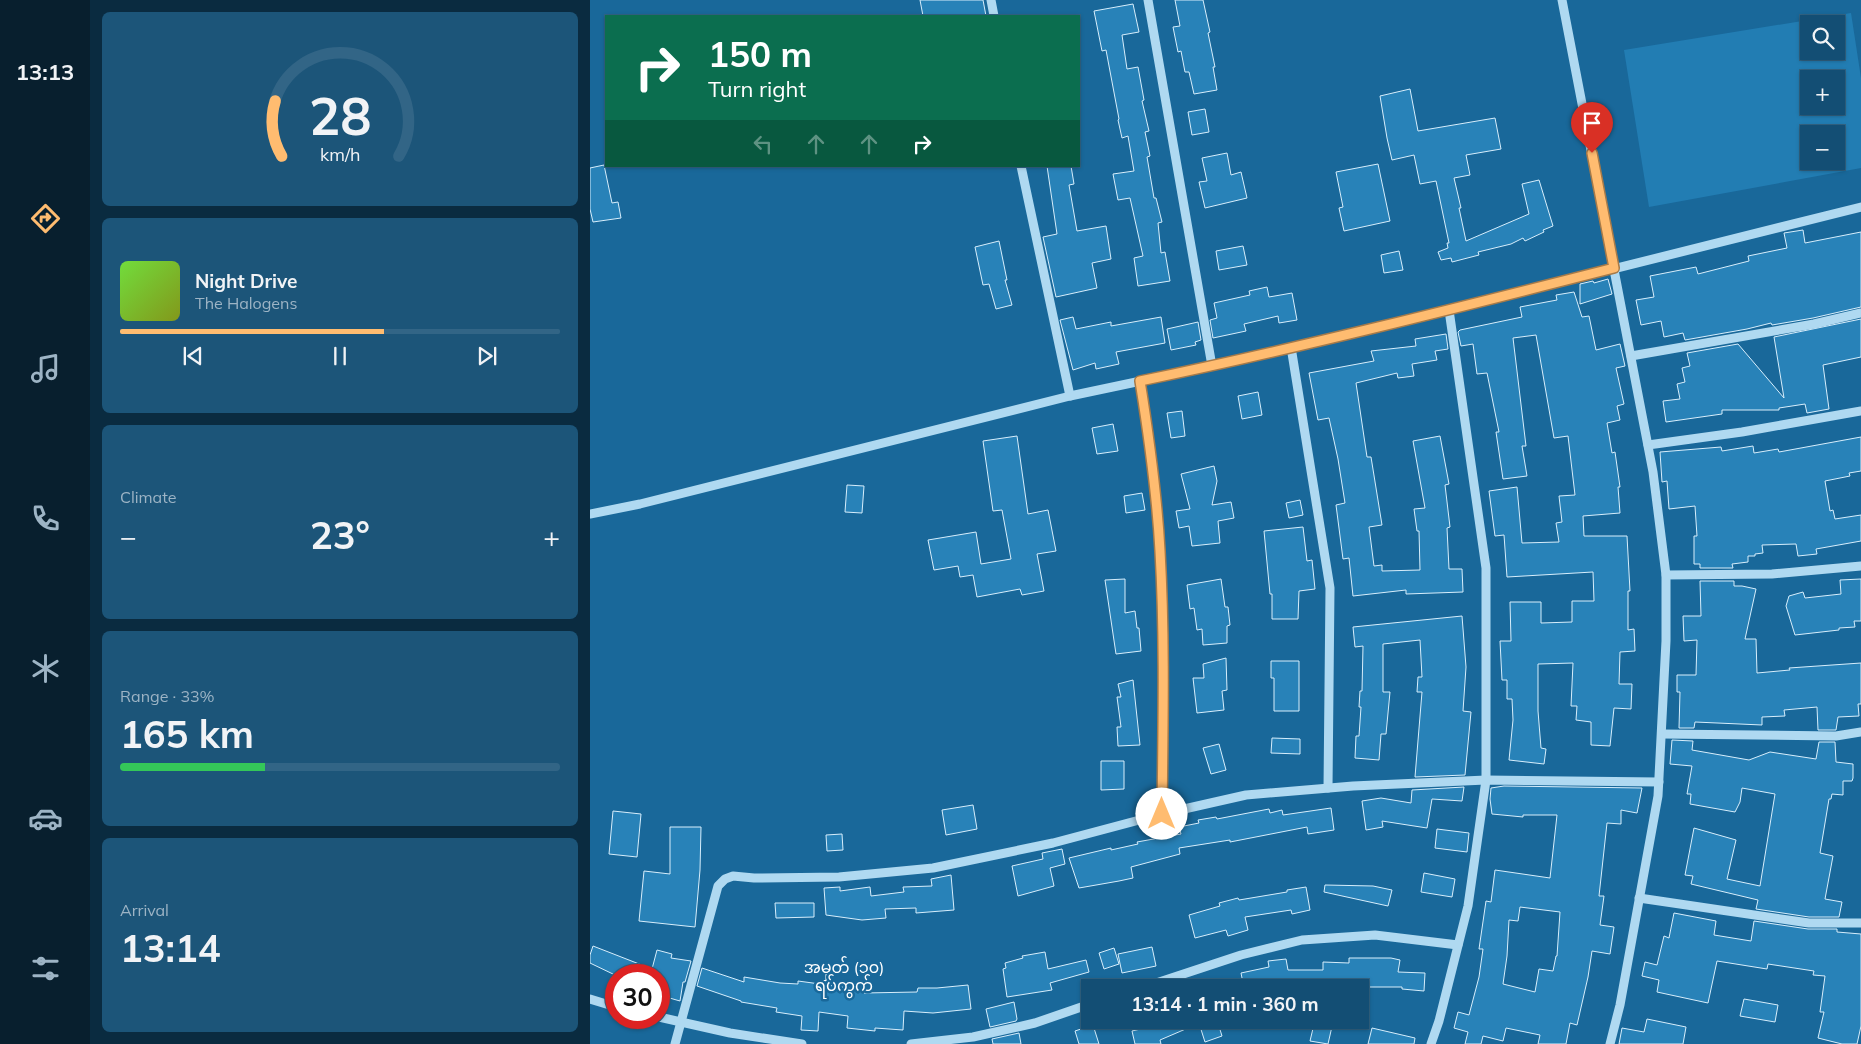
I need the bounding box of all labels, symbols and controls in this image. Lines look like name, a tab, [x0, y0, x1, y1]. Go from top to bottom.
map controls	[1800, 15, 1845, 170]
button: search	[1800, 15, 1845, 60]
text: 150 m	[708, 32, 812, 76]
icon: right	[625, 35, 690, 100]
text: 13:13	[16, 58, 74, 86]
button: +	[1800, 70, 1845, 115]
text: Turn right	[708, 75, 806, 103]
text: 28	[309, 83, 371, 148]
pin	[1571, 102, 1613, 153]
icon: arrive	[1578, 109, 1606, 137]
button: −	[1800, 125, 1845, 170]
icon: left	[749, 130, 777, 158]
icon: ahead	[802, 130, 830, 158]
icon: ahead	[855, 130, 883, 158]
icon: right	[908, 130, 936, 158]
text: km/h	[320, 143, 360, 165]
icon: directions	[28, 201, 63, 236]
text: Night Drive	[195, 269, 297, 293]
text: The Halogens	[195, 293, 297, 313]
icon: previous	[179, 342, 207, 370]
icon: pause	[326, 342, 354, 370]
icon: next	[473, 342, 501, 370]
icon: music	[28, 351, 63, 386]
text: Climate	[120, 487, 176, 507]
icon: phone	[28, 501, 63, 536]
text: 23°	[310, 511, 370, 559]
text: −	[120, 519, 137, 554]
text: +	[543, 519, 560, 554]
icon: climate	[28, 651, 63, 686]
text: Range · 33%	[120, 686, 215, 706]
text: 165 km	[120, 710, 254, 758]
position arrow	[1135, 787, 1187, 839]
icon: car	[28, 801, 63, 836]
text: Arrival	[120, 900, 169, 920]
text: 13:14	[120, 924, 221, 972]
icon: filters	[28, 951, 63, 986]
district label: အမှတ် (၁၀) ရပ်ကွက်	[804, 956, 884, 999]
speed limit sign: 30	[605, 964, 670, 1029]
text: 13:14 · 1 min · 360 m	[1131, 992, 1319, 1016]

